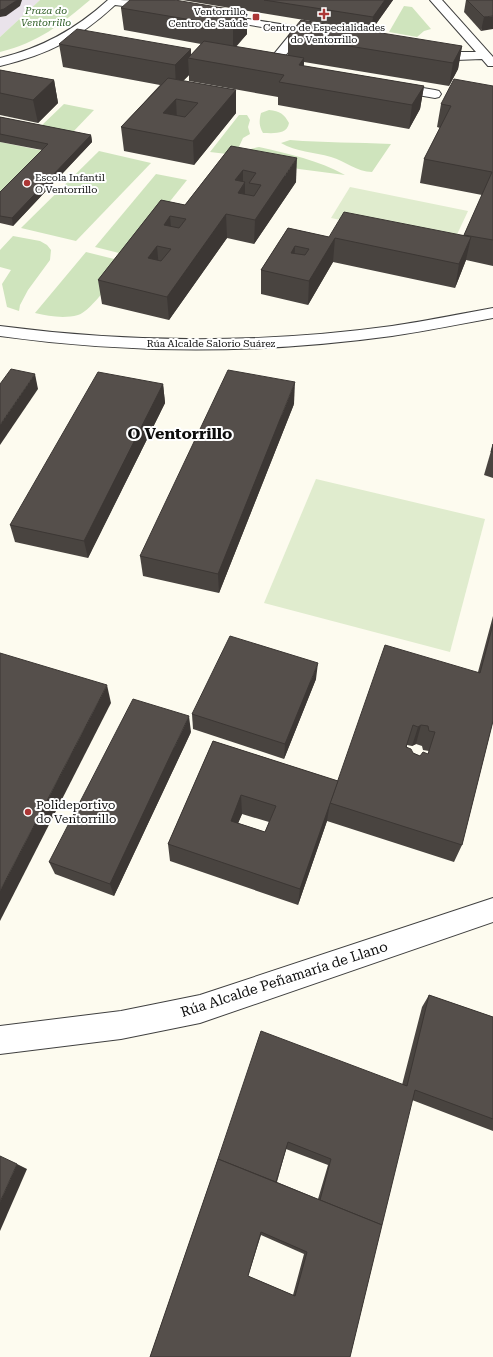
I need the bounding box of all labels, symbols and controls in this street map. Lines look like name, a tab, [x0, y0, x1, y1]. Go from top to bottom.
park label: Praza do Ventorrillo	[21, 5, 71, 28]
place label: Ventorrillo, Centro de Saúde	[168, 6, 249, 29]
marker: Centro de Especialidades do Ventorrillo	[318, 8, 330, 20]
marker: Ventorrillo, Centro de Saúde	[251, 12, 261, 22]
place label: Centro de Especialidades do Ventorrillo	[263, 22, 385, 45]
place label: Escola Infantil O Ventorrillo	[35, 172, 105, 195]
marker: Escola Infantil O Ventorrillo	[22, 178, 32, 188]
street label: Rúa Alcalde Salorio Suárez	[147, 338, 276, 349]
district label: O Ventorrillo	[128, 424, 232, 443]
place label: Polideportivo do Ventorrillo	[36, 798, 116, 826]
marker: Polideportivo do Ventorrillo	[23, 807, 33, 817]
street label: Rúa Alcalde Peñamaría de Llano	[178, 938, 390, 1020]

